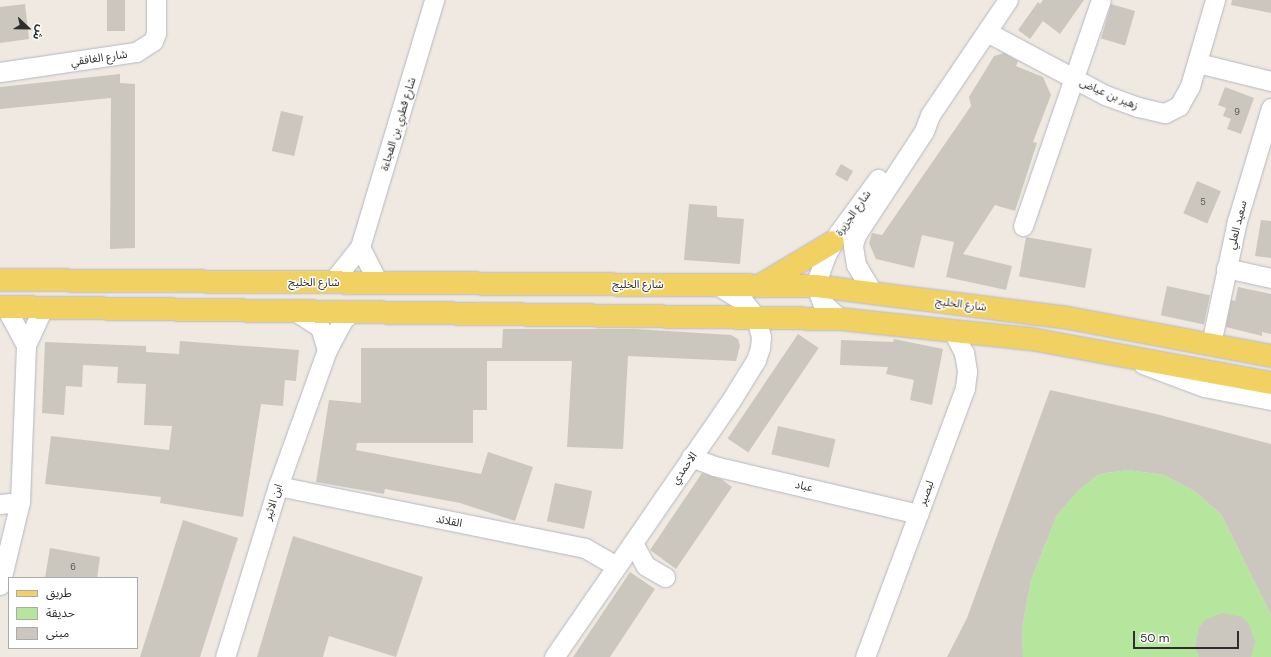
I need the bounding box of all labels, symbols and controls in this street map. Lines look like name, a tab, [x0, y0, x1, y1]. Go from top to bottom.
north arrow	[8, 8, 48, 48]
text: ش	[30, 23, 48, 42]
street label: شارع الغافقي	[70, 47, 128, 69]
street label: شارع قطري بن الفجاءة	[378, 76, 418, 172]
street label: زهير بن عياض	[1078, 76, 1140, 112]
house number: 9	[1234, 107, 1240, 117]
street label: شارع الجزيرة	[833, 188, 873, 238]
house number: 5	[1200, 197, 1206, 207]
street label: سعيد العلي	[1225, 199, 1249, 251]
street label: شارع الخليج	[288, 275, 340, 289]
street label: شارع الخليج	[612, 277, 664, 291]
street label: شارع الخليج	[935, 294, 987, 314]
street label: الاحمدي	[668, 449, 700, 487]
street label: عباد	[794, 478, 814, 494]
street label: لبصير	[915, 479, 937, 507]
street label: ابن الاثير	[261, 482, 285, 522]
street label: القلائد	[435, 512, 463, 530]
house number: 6	[70, 562, 76, 572]
legend	[8, 577, 138, 649]
text: طريق	[46, 585, 72, 601]
text: حديقة	[46, 605, 75, 621]
scale bar	[1135, 623, 1241, 649]
text: مبنى	[46, 625, 69, 641]
text: 50 m	[1140, 630, 1169, 646]

